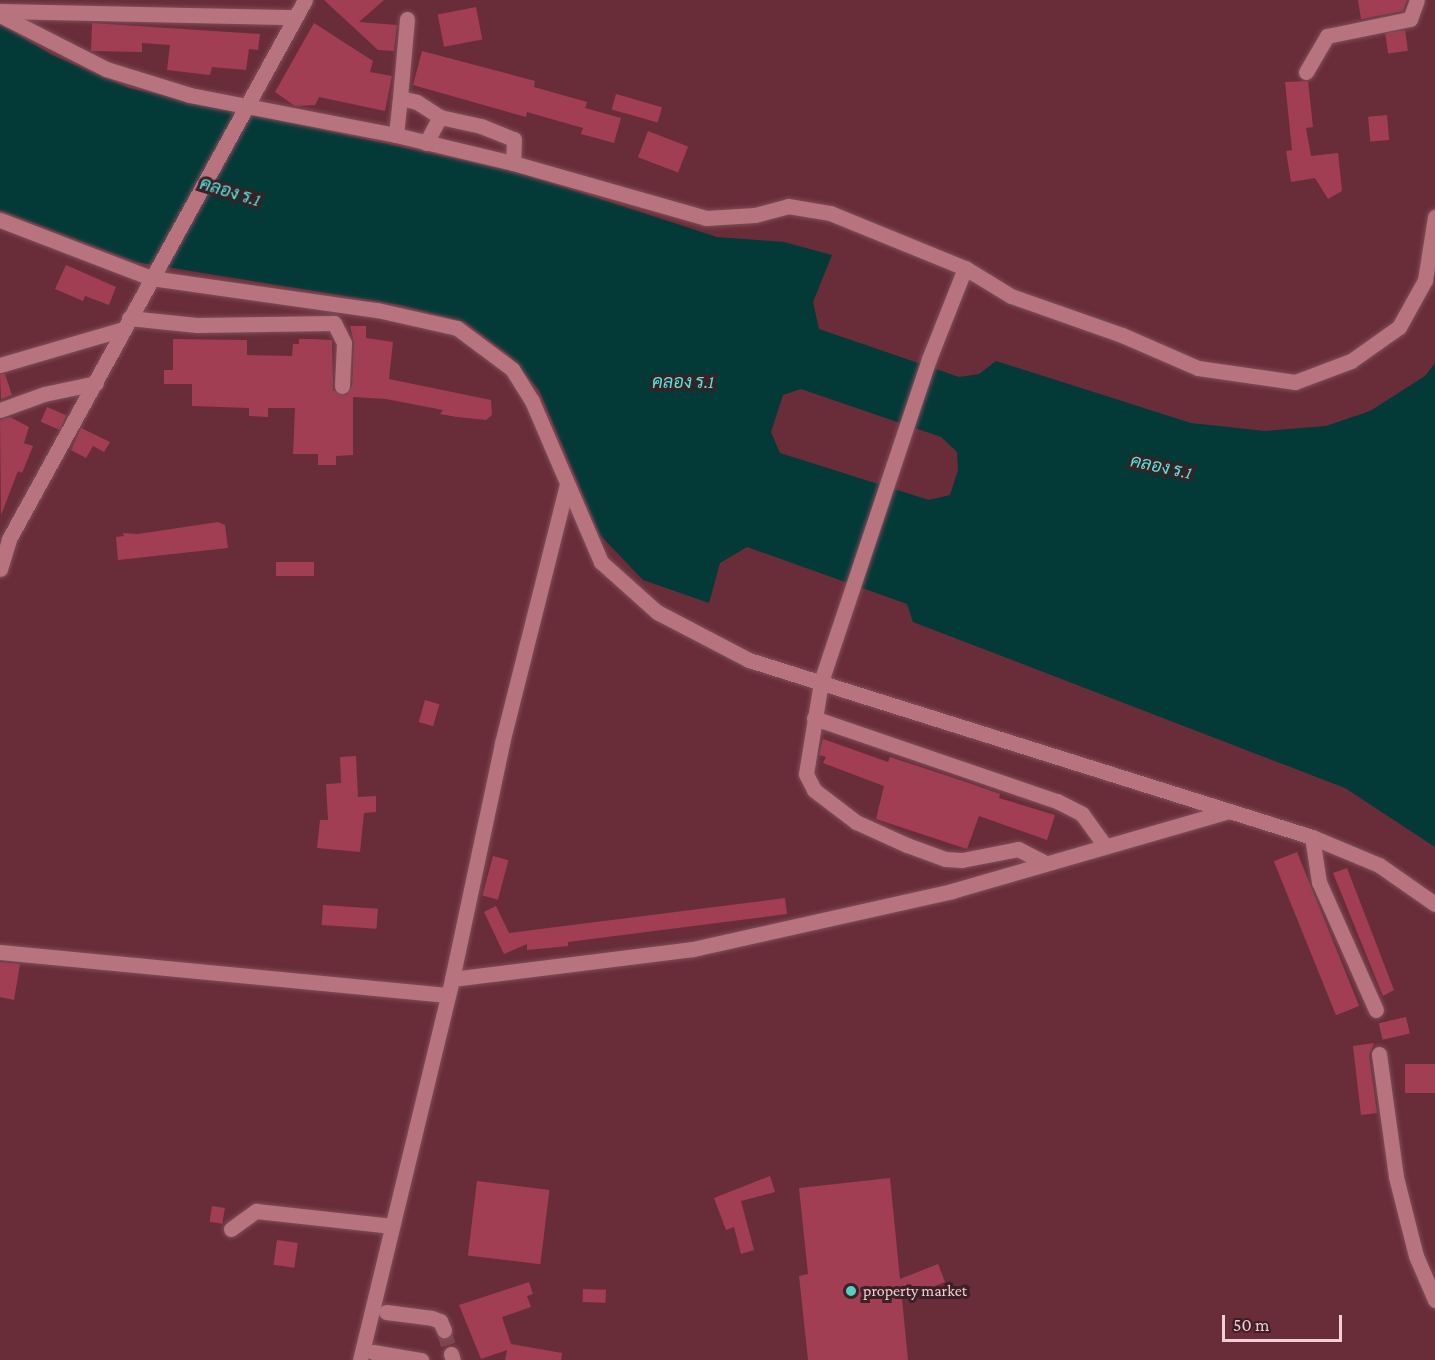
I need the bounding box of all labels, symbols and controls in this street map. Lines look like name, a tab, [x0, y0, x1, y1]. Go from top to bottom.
water label: คลอง ร.1	[197, 173, 263, 211]
water label: คลอง ร.1	[652, 371, 714, 393]
water label: คลอง ร.1	[1128, 450, 1194, 484]
place label: property market	[863, 1281, 967, 1301]
marker: property market	[844, 1284, 858, 1298]
scale bar	[1225, 1303, 1345, 1341]
text: 50 m	[1233, 1315, 1270, 1335]

